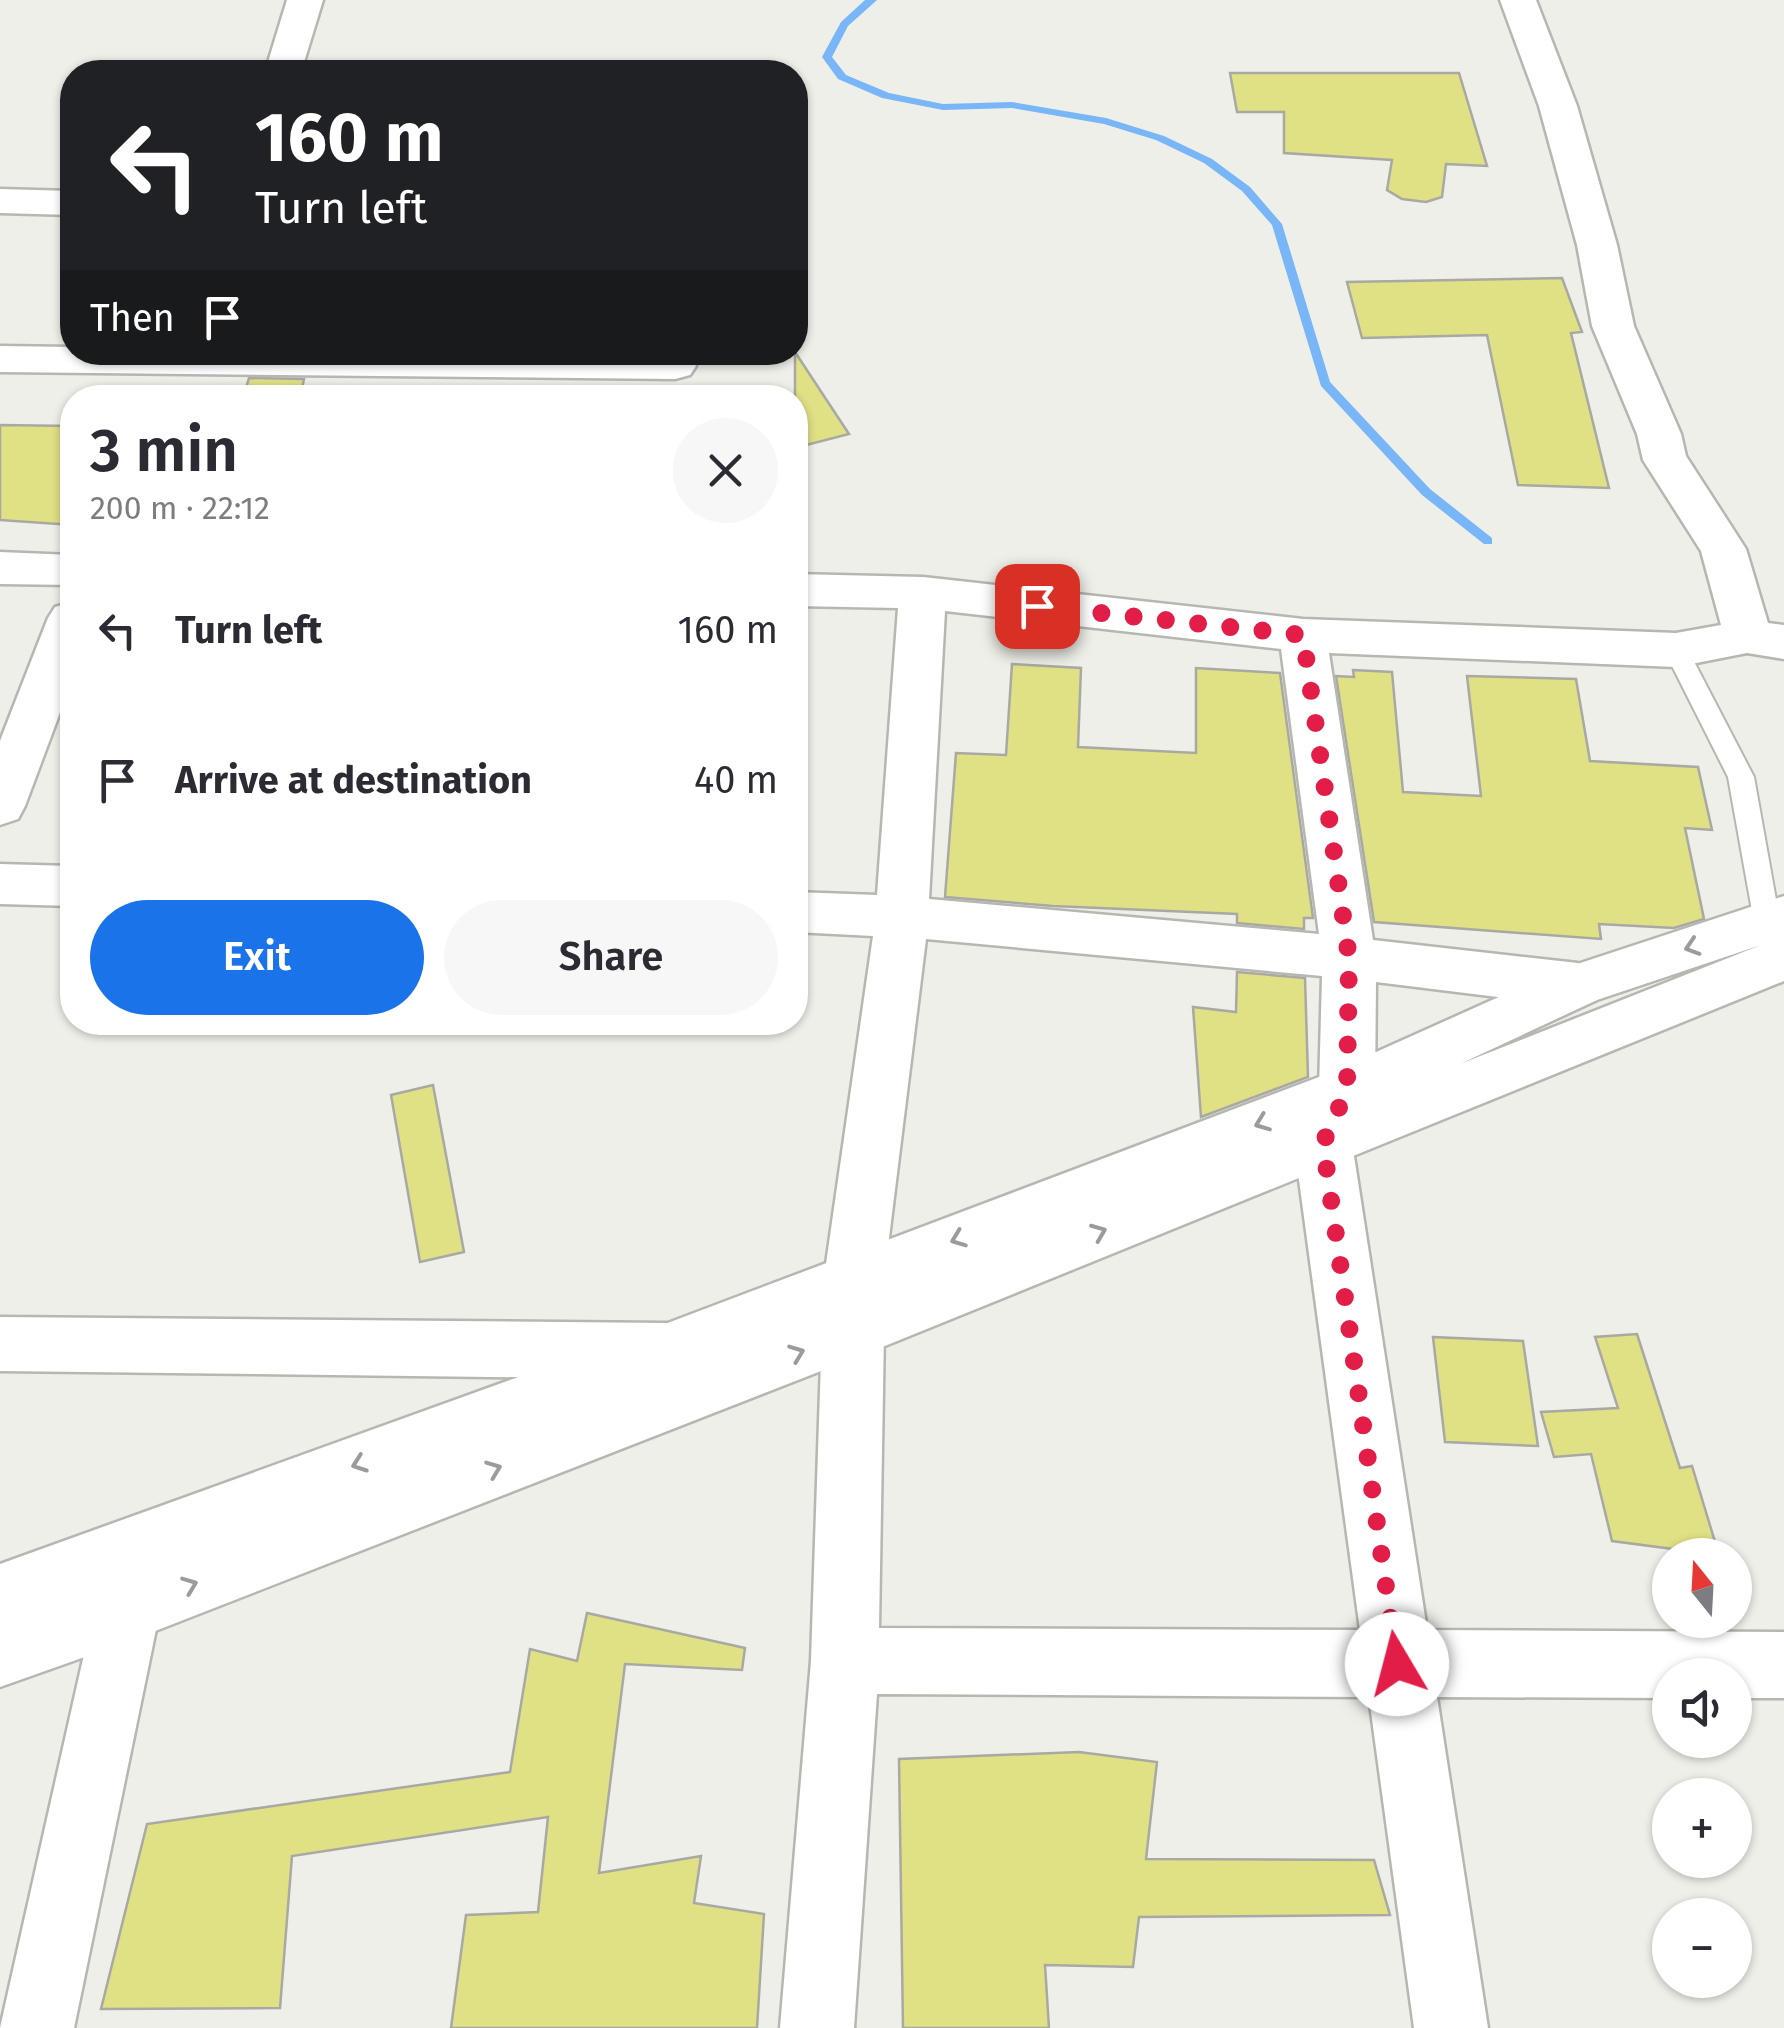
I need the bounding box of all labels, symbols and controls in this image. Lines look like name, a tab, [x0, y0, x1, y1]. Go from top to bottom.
text: 160 m	[255, 96, 444, 180]
icon: left	[90, 100, 220, 230]
text: Turn left	[255, 181, 427, 235]
icon: arrive	[195, 290, 250, 345]
text: Then	[90, 295, 175, 341]
text: 3 min	[90, 415, 238, 487]
button: close	[673, 418, 778, 523]
text: 200 m · 22:12	[90, 489, 270, 527]
pin	[995, 564, 1080, 649]
icon: arrive	[1010, 579, 1065, 634]
icon: left	[90, 603, 145, 658]
text: Turn left	[175, 607, 322, 653]
text: 160 m	[677, 607, 778, 653]
icon: arrive	[90, 753, 145, 808]
text: Arrive at destination	[175, 757, 532, 803]
text: 40 m	[694, 757, 778, 803]
button: Exit	[90, 900, 424, 1015]
button: Share	[444, 900, 778, 1015]
one-way arrow	[1684, 936, 1701, 956]
one-way arrow	[1254, 1111, 1271, 1132]
one-way arrow	[1089, 1224, 1107, 1244]
one-way arrow	[950, 1227, 968, 1247]
one-way arrow	[788, 1344, 805, 1364]
one-way arrow	[351, 1452, 369, 1472]
one-way arrow	[484, 1460, 501, 1481]
north arrow	[1652, 1538, 1752, 1638]
map controls	[1652, 1538, 1752, 1998]
one-way arrow	[181, 1577, 198, 1597]
position arrow	[1345, 1612, 1449, 1716]
button: sound	[1652, 1658, 1752, 1758]
button: +	[1652, 1778, 1752, 1878]
button: −	[1652, 1898, 1752, 1998]

